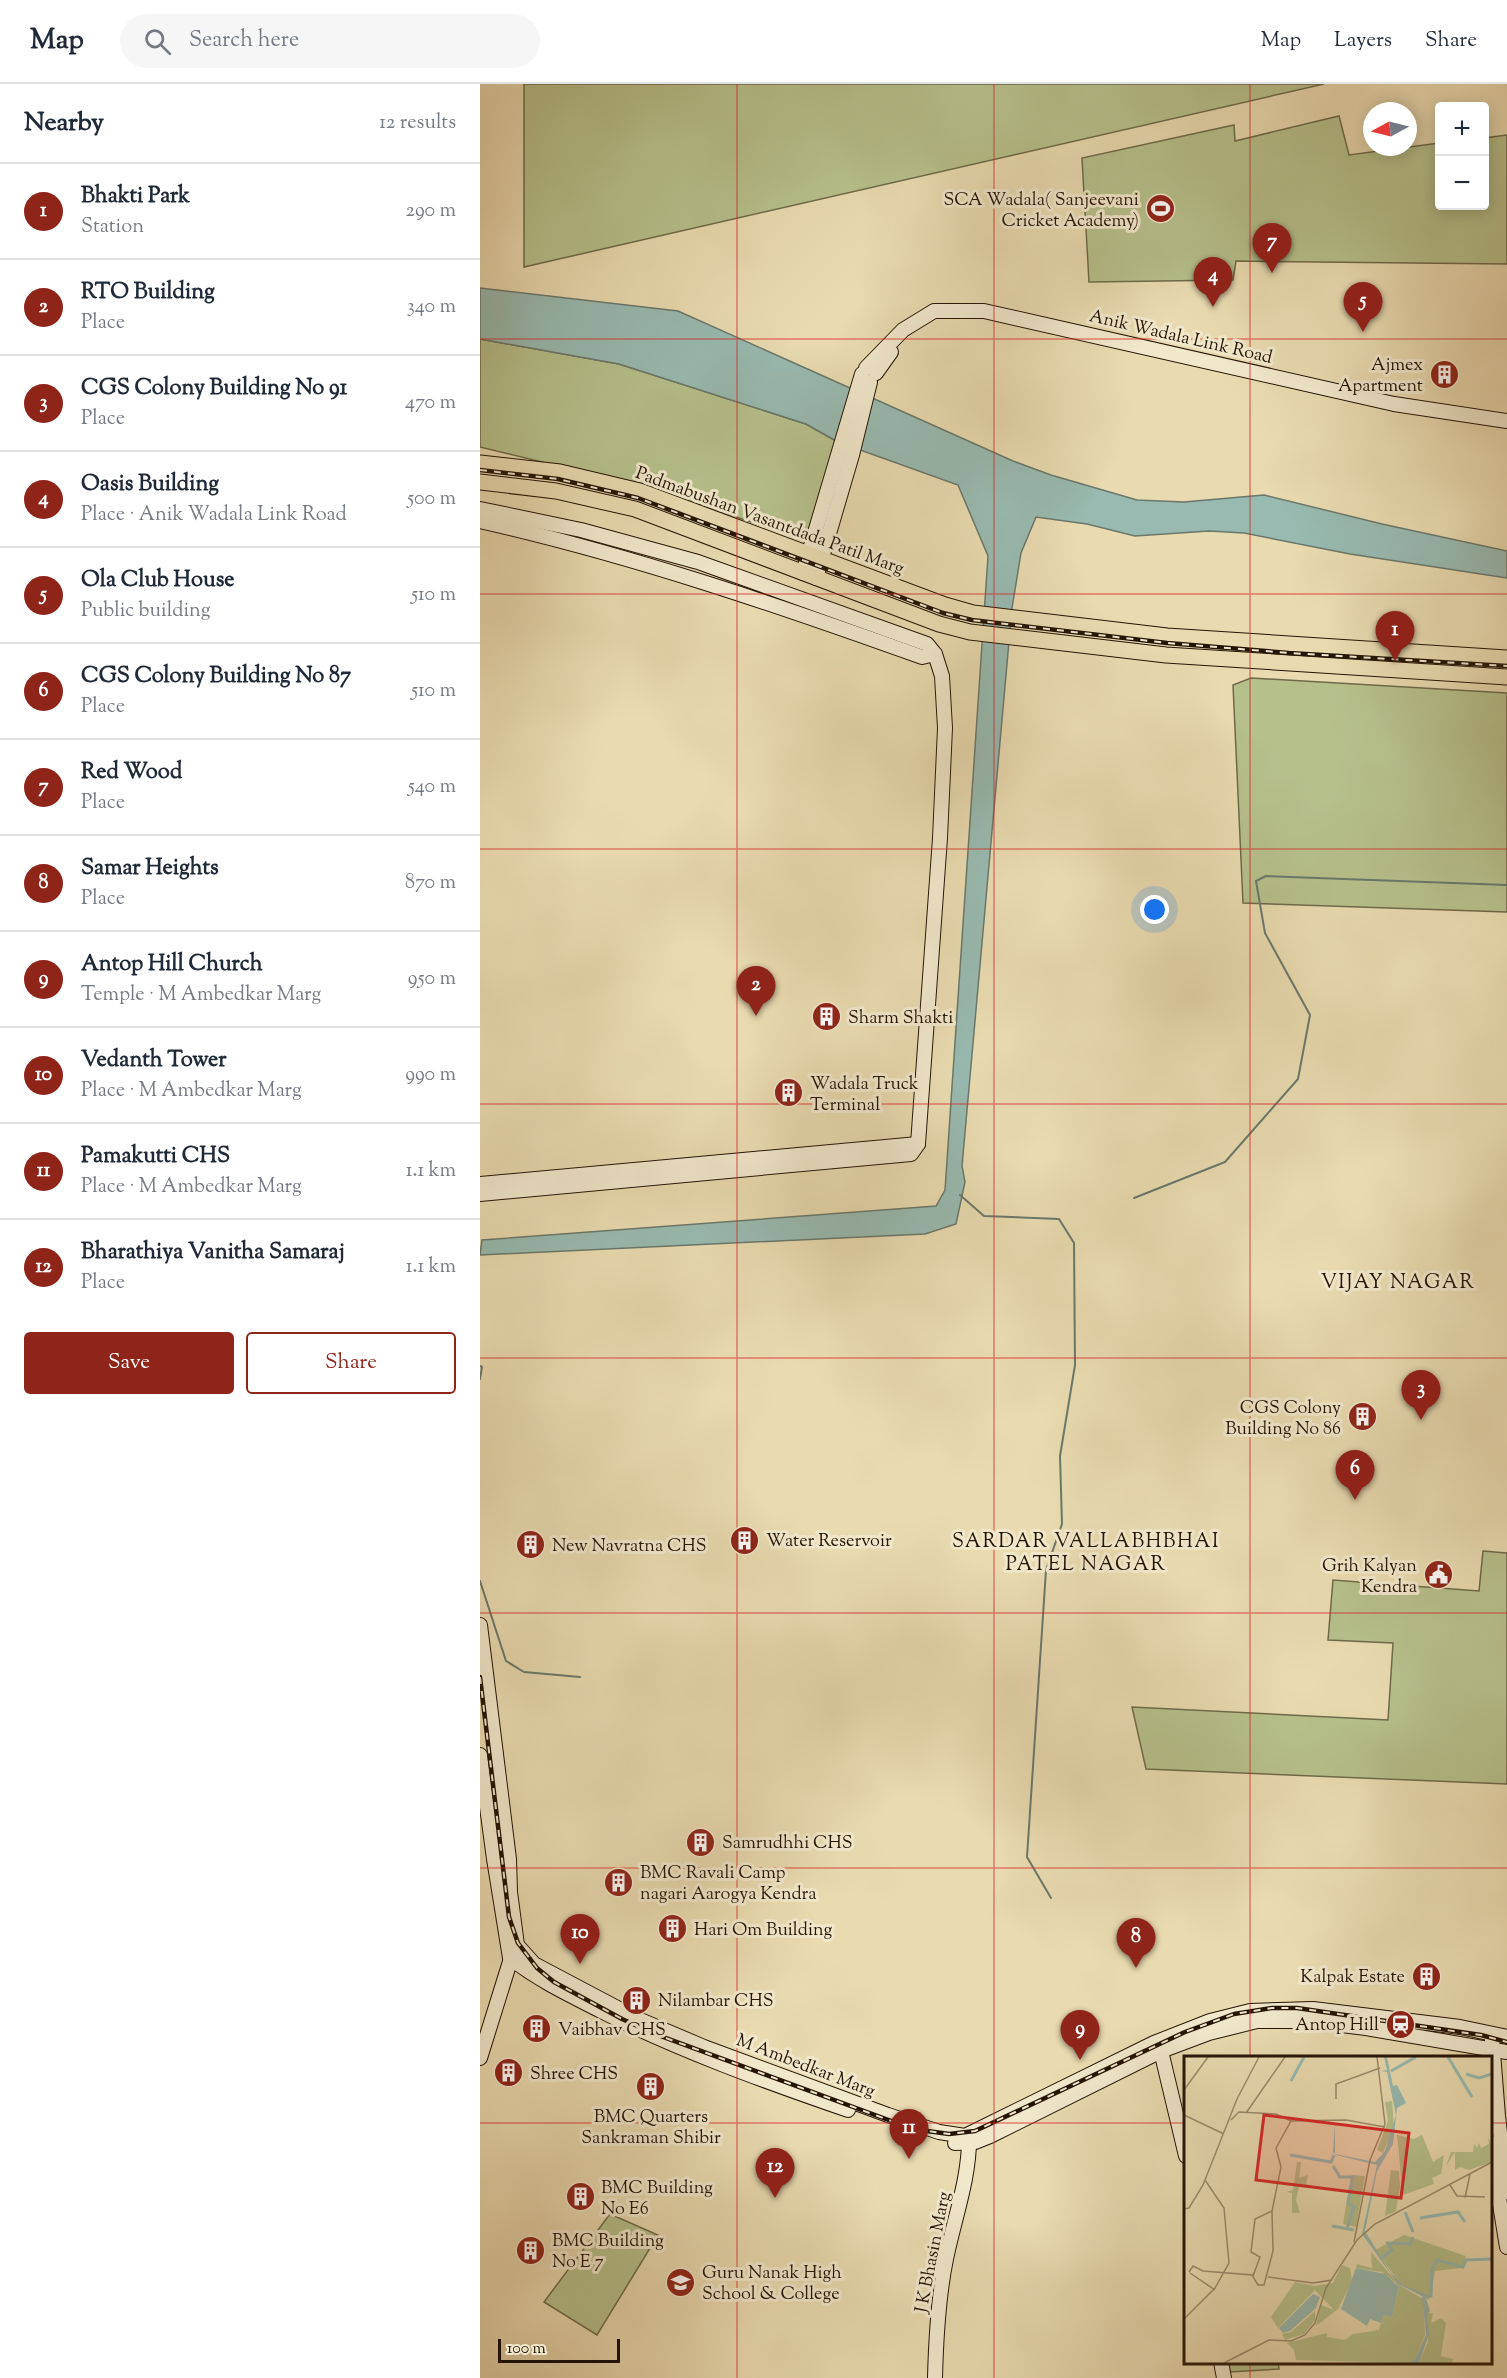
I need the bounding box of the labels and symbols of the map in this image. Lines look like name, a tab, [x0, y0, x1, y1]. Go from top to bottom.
north arrow	[1363, 102, 1417, 156]
place label: SCA Wadala( Sanjeevani Cricket Academy)	[943, 188, 1139, 235]
sports icon: SCA Wadala( Sanjeevani Cricket Academy)	[1144, 193, 1176, 225]
pin: 7	[1252, 224, 1292, 273]
pin: 4	[1194, 258, 1232, 307]
pin: 5	[1344, 282, 1382, 332]
street label: Anik Wadala Link Road	[1086, 304, 1275, 372]
place label: Ajmex Apartment	[1338, 353, 1423, 400]
building icon: Ajmex Apartment	[1428, 358, 1460, 390]
street label: Padmabushan Vasantdada Patil Marg	[631, 461, 908, 583]
pin: 1	[1376, 612, 1414, 661]
your location	[1140, 895, 1169, 924]
pin: 2	[736, 966, 776, 1016]
building icon: Sharm Shakti	[811, 1001, 843, 1033]
place label: Sharm Shakti	[848, 1006, 953, 1032]
place label: Wadala Truck Terminal	[810, 1072, 919, 1119]
building icon: Wadala Truck Terminal	[773, 1077, 805, 1109]
district label: VIJAY NAGAR	[1321, 1269, 1475, 1298]
pin: 3	[1402, 1370, 1440, 1420]
place label: CGS Colony Building No 86	[1225, 1396, 1341, 1443]
building icon: CGS Colony Building No 86	[1346, 1401, 1378, 1433]
pin: 6	[1336, 1450, 1374, 1500]
building icon: Water Reservoir	[729, 1524, 761, 1556]
district label: SARDAR VALLABHBHAI PATEL NAGAR	[952, 1528, 1220, 1580]
building icon: New Navratna CHS	[515, 1529, 547, 1561]
place label: Water Reservoir	[766, 1529, 892, 1555]
place label: New Navratna CHS	[552, 1534, 707, 1560]
place label: Grih Kalyan Kendra	[1322, 1554, 1417, 1601]
public building icon: Grih Kalyan Kendra	[1422, 1559, 1454, 1591]
building icon: Samrudhhi CHS	[685, 1826, 717, 1858]
place label: Samrudhhi CHS	[722, 1831, 853, 1857]
place label: BMC Ravali Camp nagari Aarogya Kendra	[640, 1861, 816, 1908]
building icon: BMC Ravali Camp nagari Aarogya Kendra	[603, 1866, 635, 1898]
building icon: Hari Om Building	[657, 1913, 689, 1945]
pin: 10	[560, 1914, 600, 1964]
place label: Hari Om Building	[694, 1918, 832, 1944]
pin: 8	[1116, 1918, 1156, 1968]
building icon: Kalpak Estate	[1410, 1960, 1442, 1992]
place label: Kalpak Estate	[1300, 1965, 1405, 1991]
building icon: Nilambar CHS	[621, 1984, 653, 2016]
place label: Nilambar CHS	[658, 1989, 773, 2015]
station icon: Antop Hill	[1384, 2008, 1416, 2040]
pin: 9	[1060, 2010, 1100, 2060]
building icon: Vaibhav CHS	[521, 2013, 553, 2045]
place label: Antop Hill	[1295, 2013, 1379, 2039]
place label: Vaibhav CHS	[558, 2018, 666, 2044]
street label: M Ambedkar Marg	[732, 2028, 879, 2105]
inset map	[1184, 2056, 1492, 2363]
building icon: Shree CHS	[493, 2057, 525, 2089]
place label: Shree CHS	[530, 2062, 618, 2088]
building icon: BMC Quarters Sankraman Shibir	[635, 2071, 667, 2103]
place label: BMC Quarters Sankraman Shibir	[581, 2105, 721, 2152]
pin: 11	[890, 2110, 928, 2159]
pin: 12	[756, 2148, 794, 2198]
place label: BMC Building No E6	[601, 2176, 713, 2223]
building icon: BMC Building No E6	[564, 2181, 596, 2213]
street label: J K Bhasin Marg	[909, 2189, 958, 2316]
place label: BMC Building No E 7	[552, 2229, 664, 2276]
building icon: BMC Building No E 7	[515, 2234, 547, 2266]
place label: Guru Nanak High School & College	[702, 2261, 842, 2308]
school or university icon: Guru Nanak High School & College	[665, 2266, 697, 2298]
scale bar	[498, 2336, 620, 2364]

